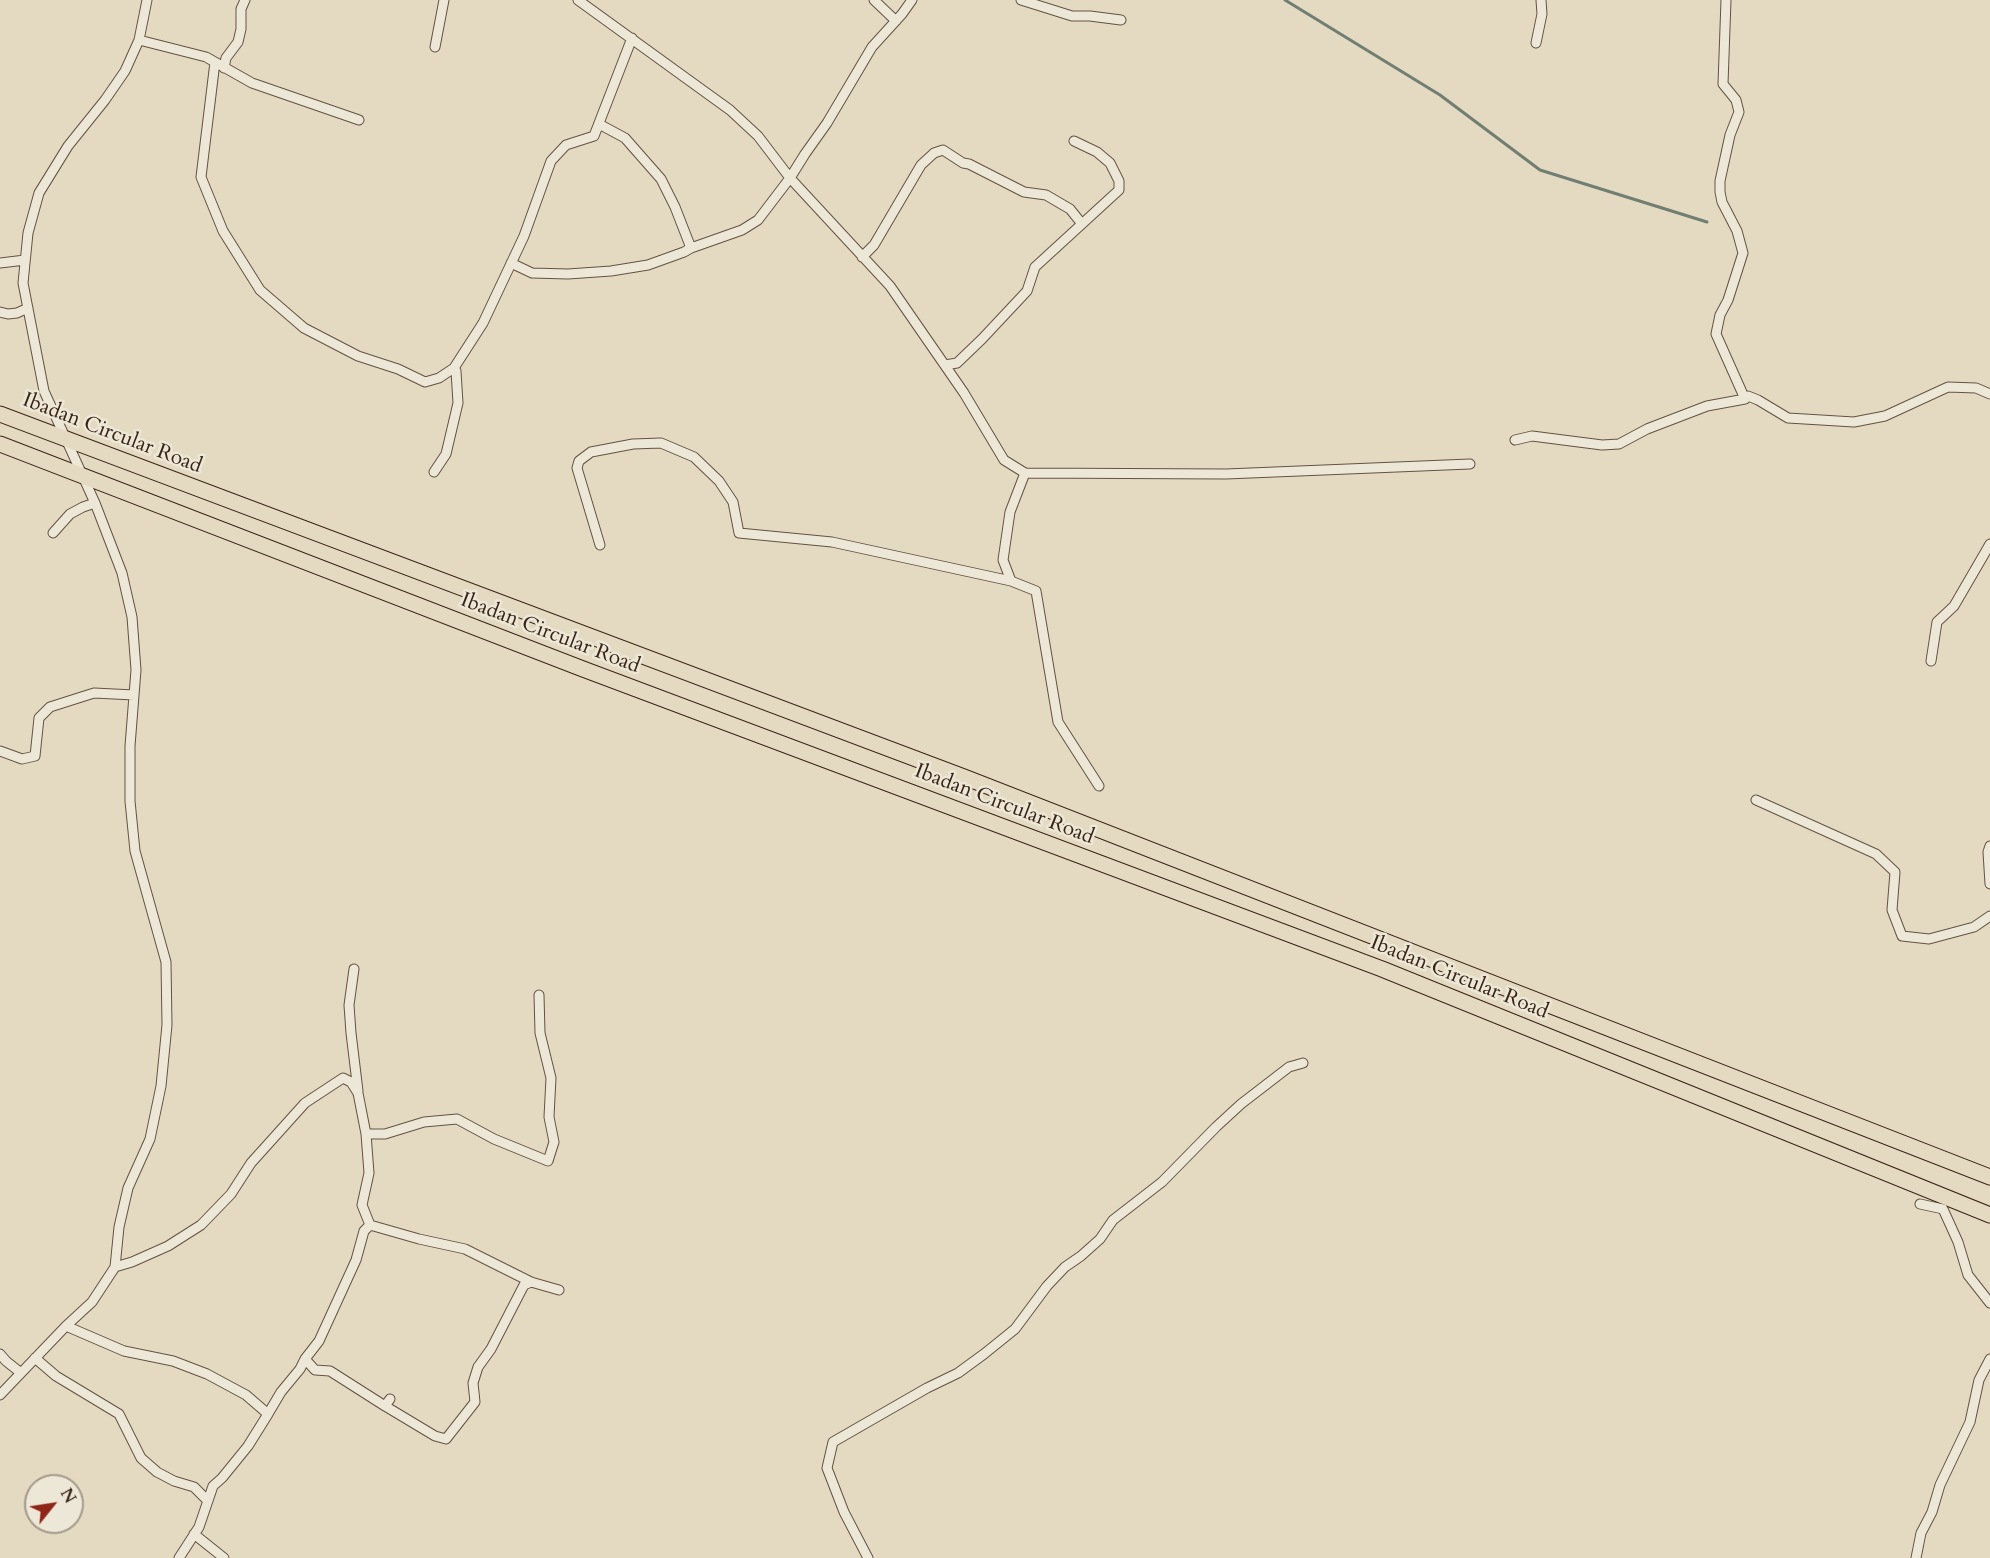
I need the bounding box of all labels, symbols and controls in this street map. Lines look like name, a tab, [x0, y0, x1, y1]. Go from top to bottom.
street label: Ibadan Circular Road	[19, 388, 205, 480]
street label: Ibadan Circular Road	[457, 588, 643, 680]
street label: Ibadan Circular Road	[911, 759, 1097, 851]
street label: Ibadan Circular Road	[1366, 931, 1552, 1025]
north arrow	[24, 1474, 84, 1534]
text: N	[55, 1484, 81, 1508]

